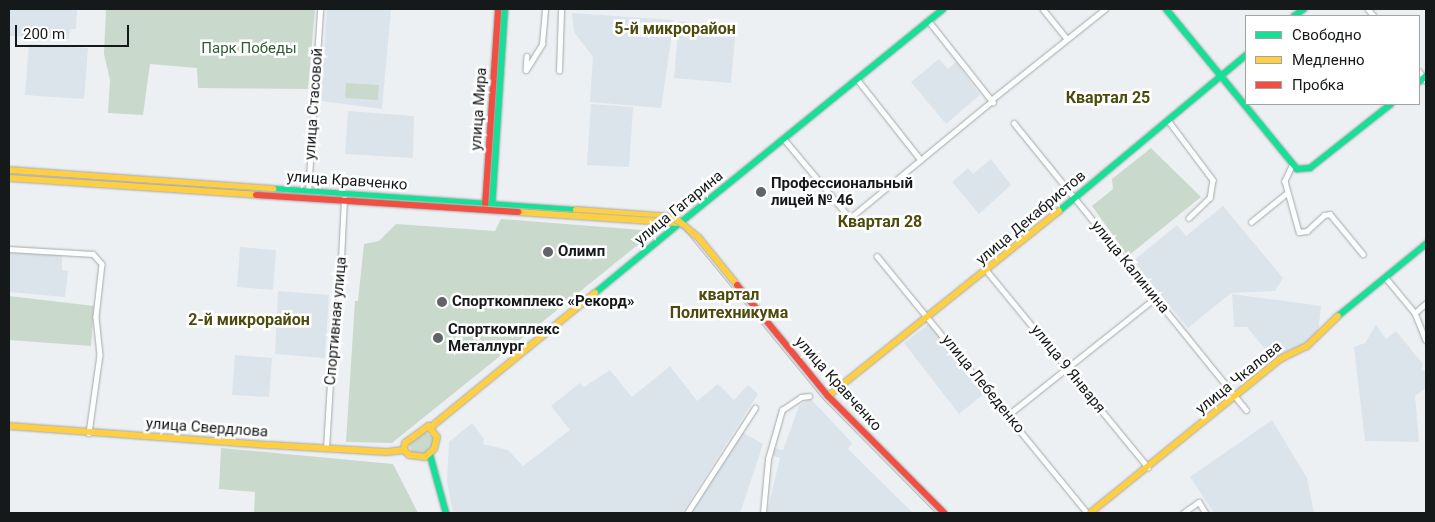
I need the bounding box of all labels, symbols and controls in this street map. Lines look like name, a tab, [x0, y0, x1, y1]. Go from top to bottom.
scale bar	[18, 15, 131, 47]
legend	[1245, 15, 1420, 105]
district label: 5-й микрорайон	[614, 19, 736, 39]
text: 200 m	[23, 25, 65, 43]
text: Свободно	[1292, 26, 1361, 44]
park label: Парк Победы	[201, 40, 297, 58]
street label: улица Стасовой	[301, 47, 327, 161]
text: Медленно	[1292, 51, 1365, 69]
street label: улица Мира	[467, 67, 491, 151]
text: Пробка	[1292, 76, 1344, 94]
district label: Квартал 25	[1066, 88, 1150, 108]
street label: улица Гагарина	[631, 167, 727, 249]
street label: улица Декабристов	[973, 167, 1089, 269]
street label: улица Кравченко	[286, 168, 408, 194]
place label: Профессиональный лицей № 46	[771, 174, 913, 209]
marker: Профессиональный лицей № 46	[755, 186, 767, 198]
district label: Квартал 28	[838, 212, 922, 232]
street label: улица Калинина	[1087, 217, 1173, 317]
place label: Олимп	[558, 243, 605, 261]
marker: Олимп	[542, 246, 554, 258]
street label: Спортивная улица	[321, 256, 351, 386]
district label: квартал Политехникума	[670, 285, 788, 323]
place label: Спорткомплекс «Рекорд»	[452, 293, 634, 311]
marker: Спорткомплекс «Рекорд»	[436, 296, 448, 308]
district label: 2-й микрорайон	[188, 310, 310, 330]
place label: Спорткомплекс Металлург	[448, 320, 560, 355]
street label: улица 9 Января	[1027, 321, 1109, 417]
street label: улица Лебеденко	[938, 331, 1028, 437]
marker: Спорткомплекс Металлург	[432, 332, 444, 344]
street label: улица Кравченко	[791, 333, 885, 435]
street label: улица Чкалова	[1192, 338, 1286, 418]
street label: улица Свердлова	[145, 415, 269, 441]

